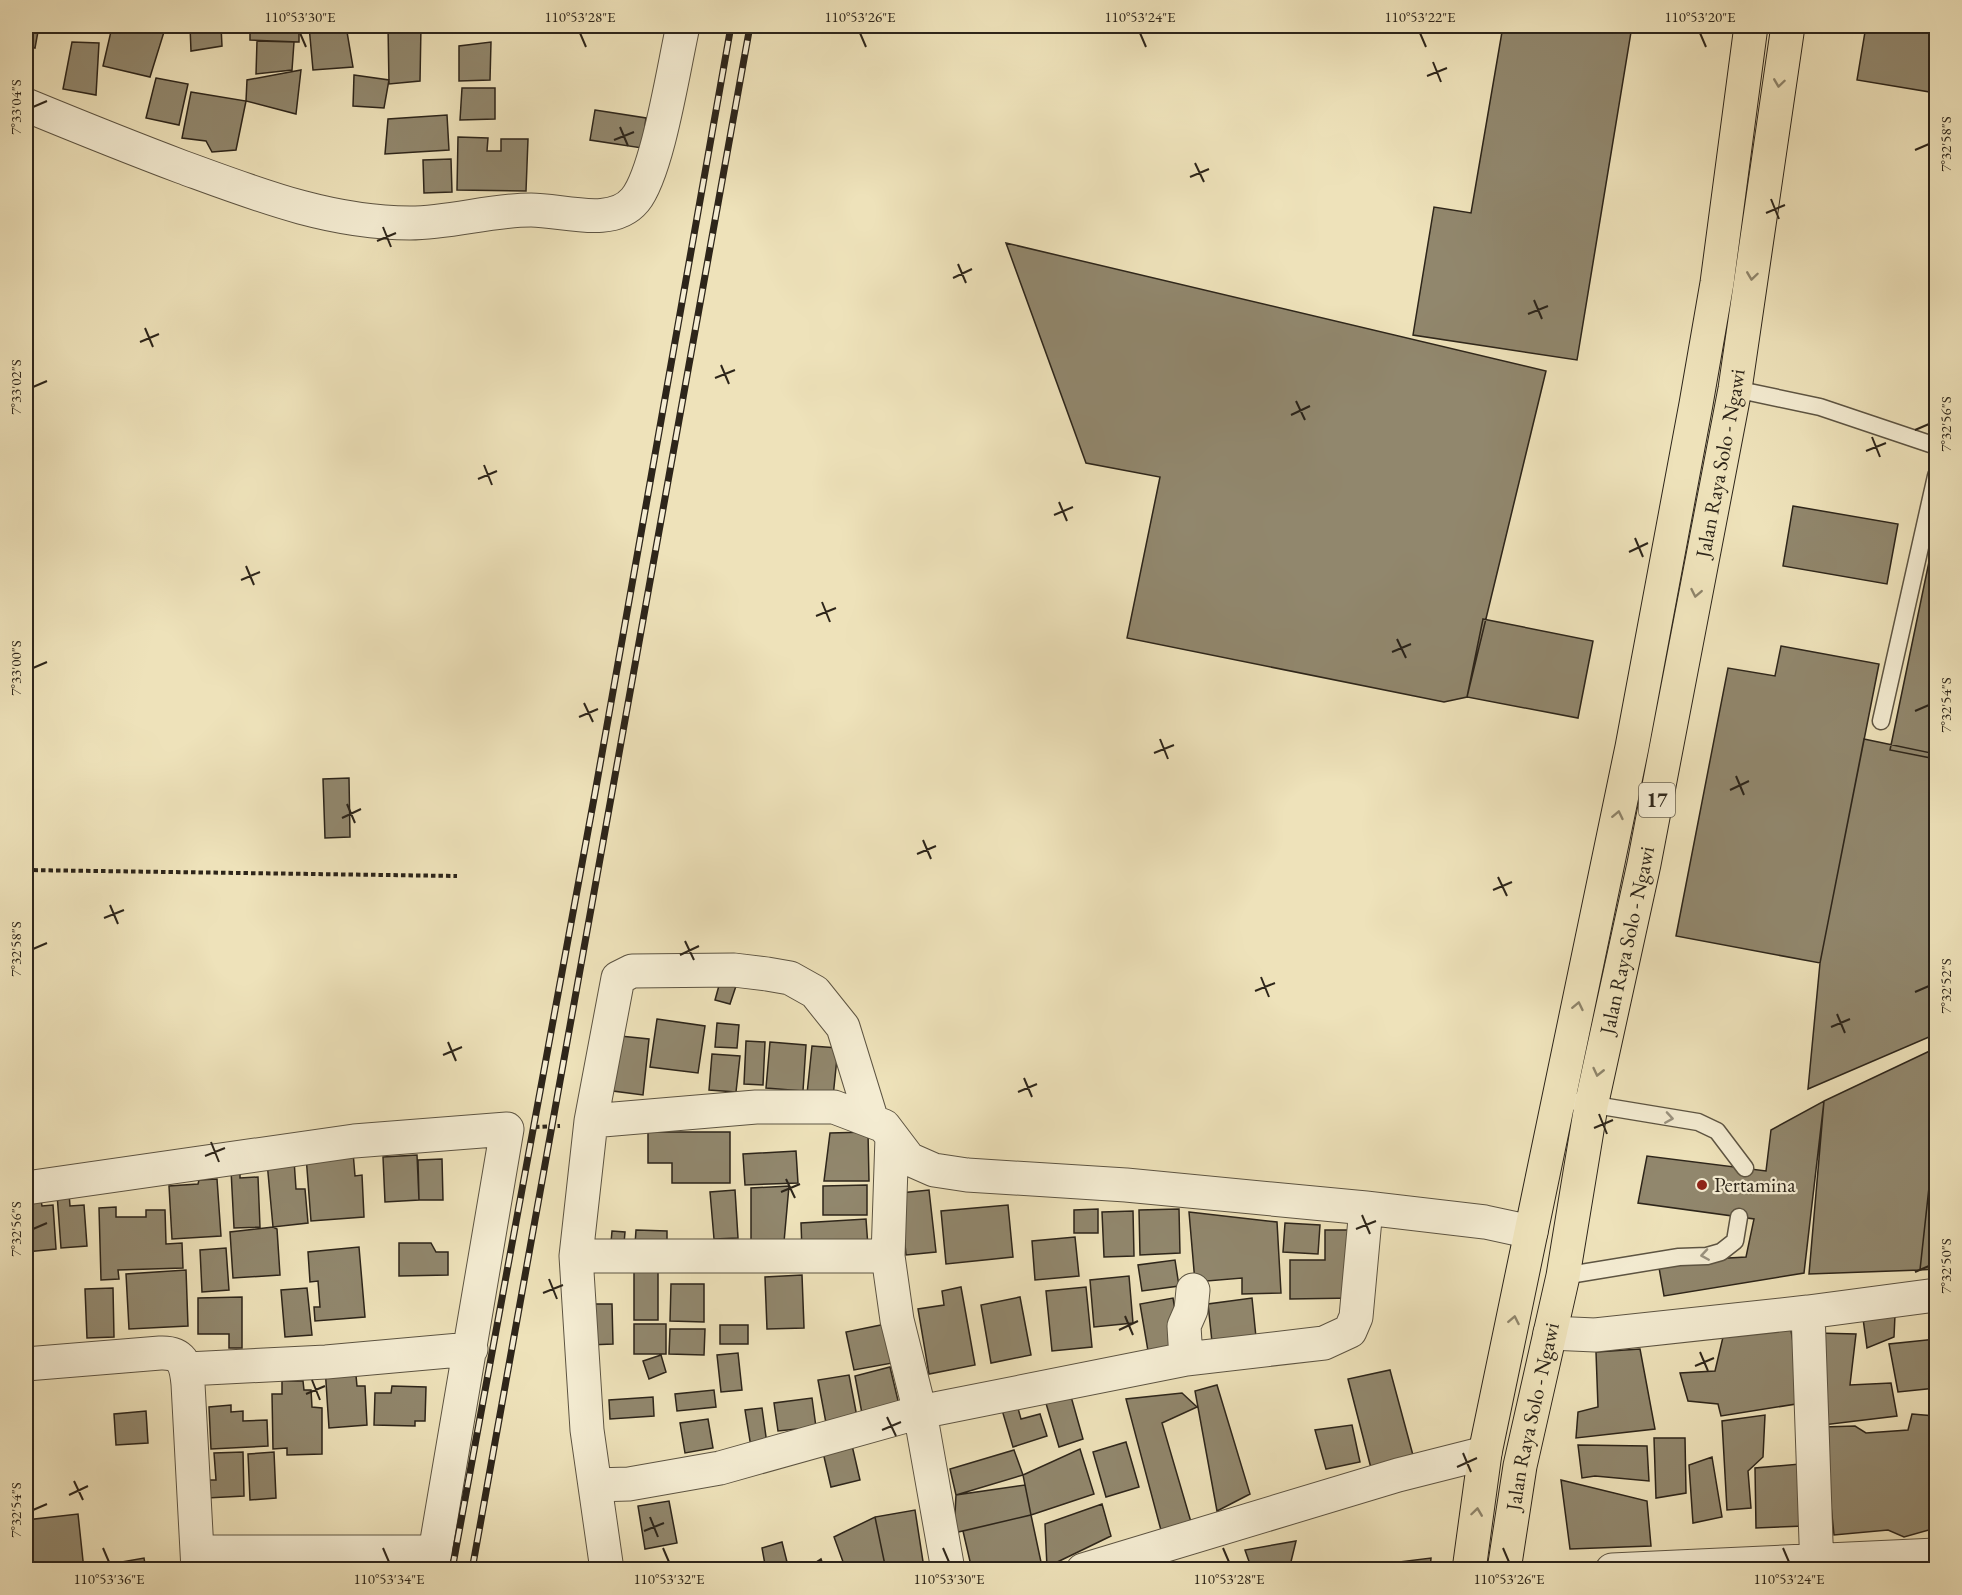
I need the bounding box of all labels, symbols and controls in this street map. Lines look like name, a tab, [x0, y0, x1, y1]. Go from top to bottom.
text: 110°53'30"E	[264, 7, 336, 26]
text: 110°53'28"E	[544, 7, 616, 26]
text: 110°53'26"E	[824, 7, 896, 26]
text: 110°53'24"E	[1104, 7, 1176, 26]
text: 110°53'22"E	[1384, 7, 1456, 26]
text: 110°53'20"E	[1664, 7, 1736, 26]
text: 7°33'04"S	[6, 79, 25, 135]
one-way arrow	[1774, 79, 1786, 88]
text: 7°32'58"S	[1936, 116, 1955, 172]
one-way arrow	[1746, 272, 1758, 281]
text: 7°33'02"S	[6, 359, 25, 415]
street label: Jalan Raya Solo - Ngawi	[1689, 367, 1751, 562]
text: 7°32'56"S	[1936, 396, 1955, 452]
one-way arrow	[1690, 587, 1703, 597]
text: 7°33'00"S	[6, 640, 25, 696]
text: 7°32'54"S	[1936, 677, 1955, 733]
road number: 17	[1639, 783, 1675, 817]
one-way arrow	[1611, 810, 1624, 820]
street label: Jalan Raya Solo - Ngawi	[1593, 844, 1660, 1039]
text: 7°32'58"S	[6, 921, 25, 977]
text: 7°32'52"S	[1936, 958, 1955, 1014]
one-way arrow	[1571, 1001, 1584, 1011]
one-way arrow	[1592, 1066, 1605, 1076]
one-way arrow	[1664, 1111, 1674, 1123]
place label: Pertamina	[1714, 1171, 1796, 1198]
marker: Pertamina	[1695, 1178, 1709, 1192]
text: 7°32'56"S	[6, 1201, 25, 1257]
text: 7°32'50"S	[1936, 1238, 1955, 1294]
one-way arrow	[1700, 1249, 1710, 1261]
one-way arrow	[1507, 1315, 1520, 1325]
street label: Jalan Raya Solo - Ngawi	[1499, 1320, 1565, 1514]
text: 7°32'54"S	[6, 1482, 25, 1538]
one-way arrow	[1470, 1507, 1483, 1516]
text: 110°53'36"E	[73, 1569, 145, 1588]
text: 110°53'34"E	[353, 1569, 425, 1588]
text: 110°53'32"E	[633, 1569, 705, 1588]
text: 110°53'30"E	[913, 1569, 985, 1588]
text: 110°53'28"E	[1193, 1569, 1265, 1588]
text: 110°53'26"E	[1473, 1569, 1545, 1588]
text: 110°53'24"E	[1753, 1569, 1825, 1588]

